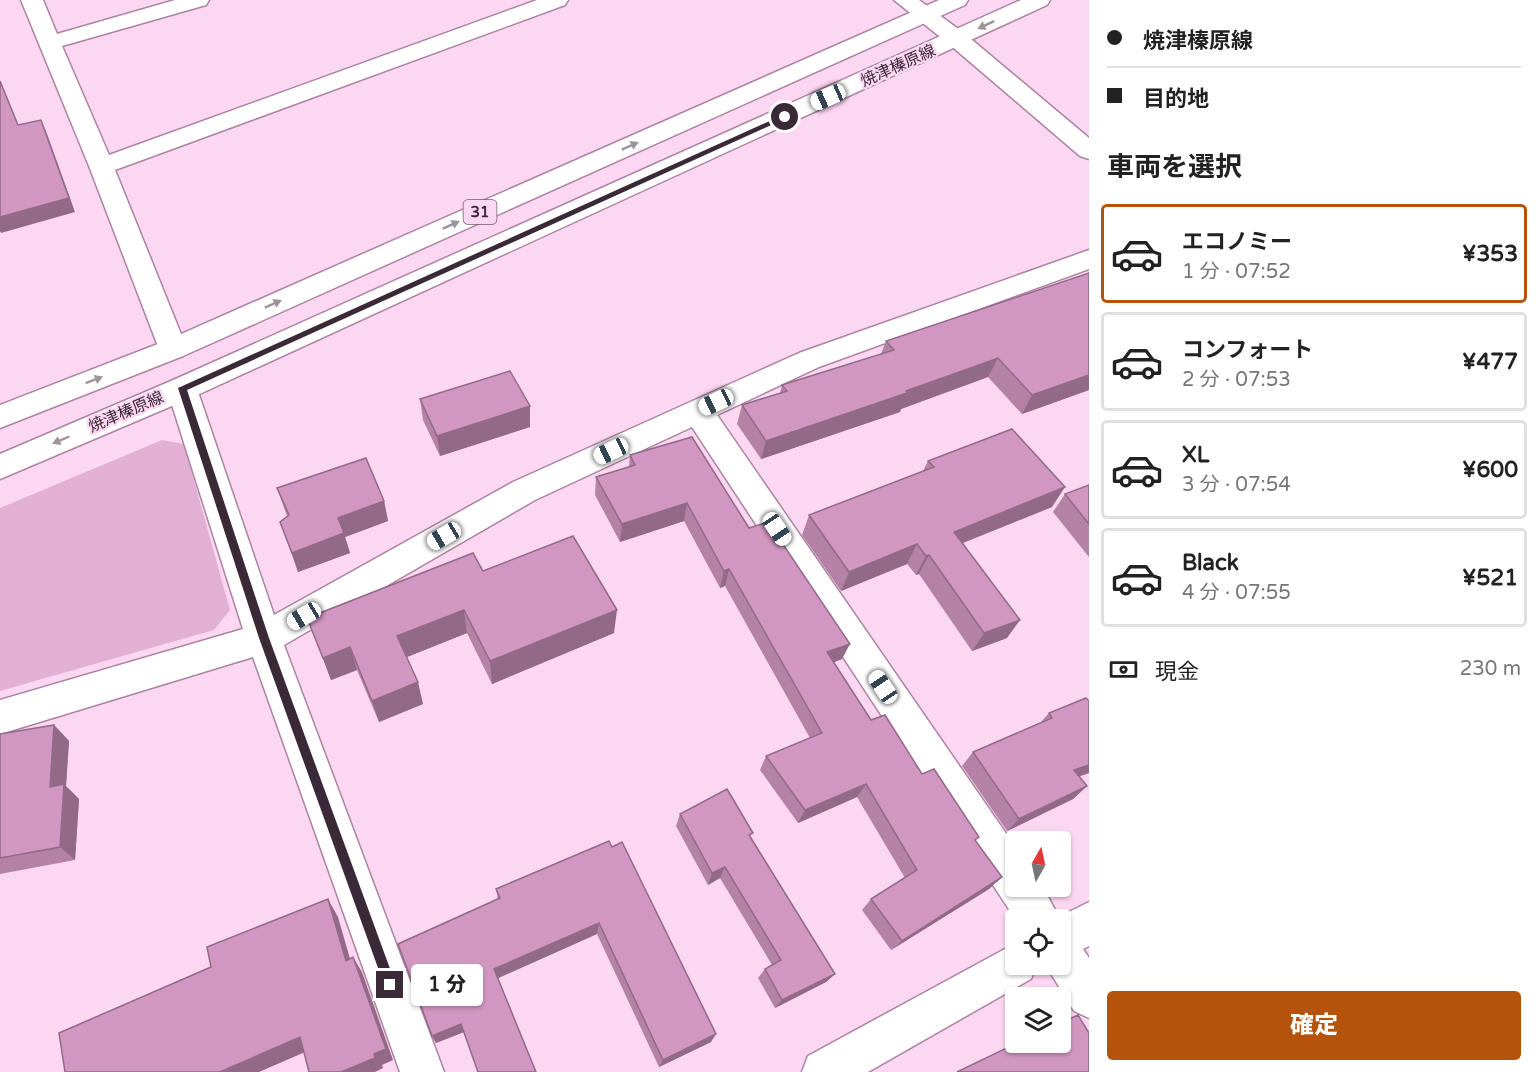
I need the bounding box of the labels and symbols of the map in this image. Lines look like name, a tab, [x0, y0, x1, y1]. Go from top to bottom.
one-way arrow	[978, 21, 995, 30]
street label: 焼津榛原線	[857, 41, 939, 91]
car	[808, 81, 848, 113]
route start	[771, 103, 798, 130]
one-way arrow	[621, 141, 639, 151]
road number: 31	[464, 200, 496, 224]
one-way arrow	[443, 220, 461, 230]
one-way arrow	[265, 300, 282, 309]
one-way arrow	[85, 375, 103, 385]
car	[696, 386, 736, 418]
street label: 焼津榛原線	[85, 387, 167, 437]
car	[591, 435, 631, 467]
one-way arrow	[53, 436, 70, 445]
car	[759, 509, 795, 549]
car	[424, 519, 464, 553]
car	[284, 599, 324, 633]
car	[865, 667, 901, 707]
north arrow	[1005, 831, 1071, 897]
callout: 1 分	[411, 964, 483, 1006]
route end	[376, 971, 403, 998]

